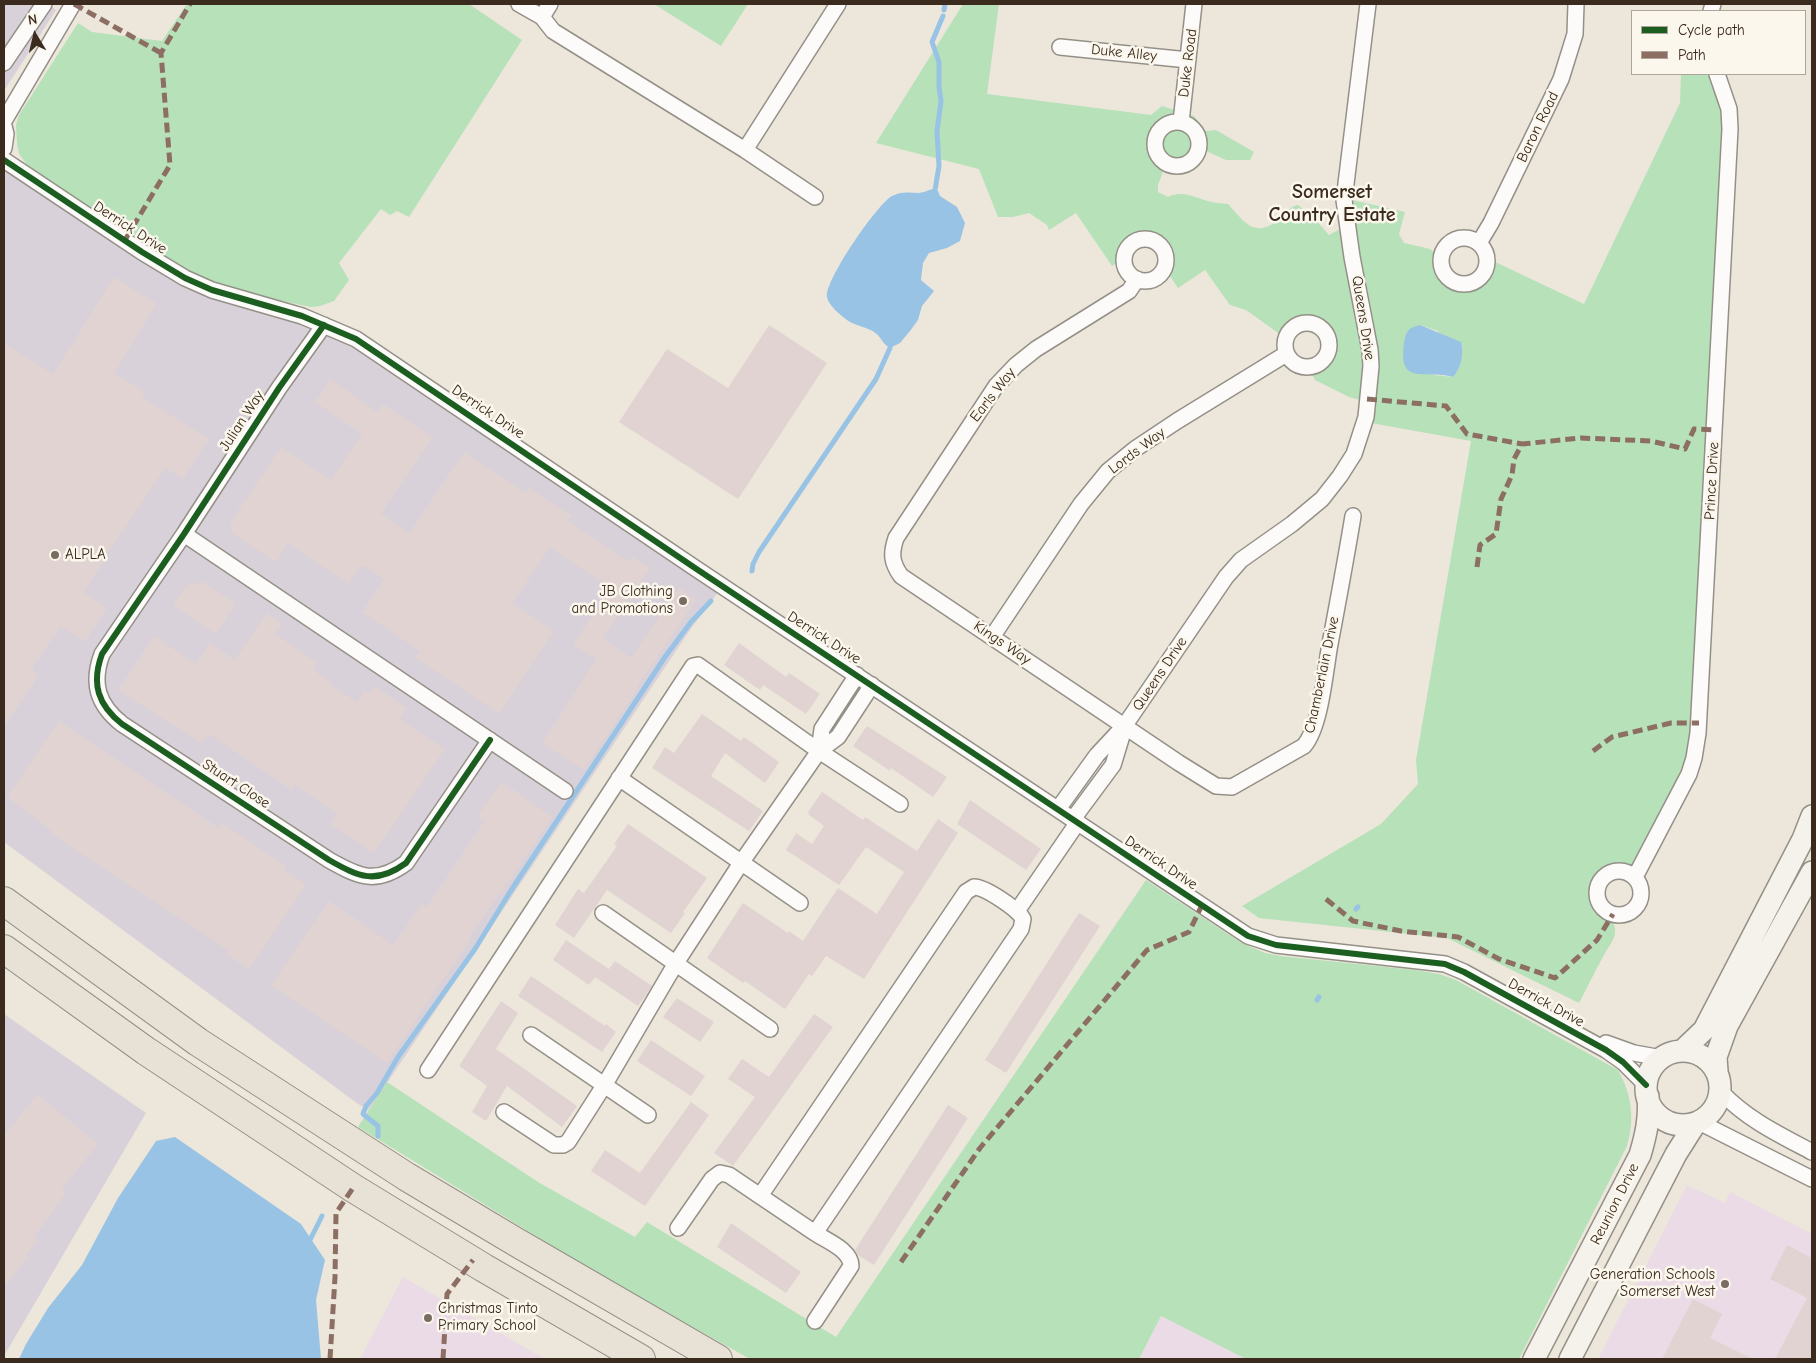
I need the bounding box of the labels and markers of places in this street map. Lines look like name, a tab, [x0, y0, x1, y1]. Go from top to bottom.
place label: ALPLA	[65, 546, 106, 564]
marker: ALPLA	[49, 549, 61, 561]
place label: JB Clothing and Promotions	[572, 583, 673, 618]
marker: JB Clothing and Promotions	[677, 595, 689, 607]
place label: Generation Schools Somerset West	[1590, 1266, 1715, 1301]
marker: Generation Schools Somerset West	[1719, 1278, 1731, 1290]
place label: Christmas Tinto Primary School	[438, 1300, 538, 1335]
marker: Christmas Tinto Primary School	[422, 1312, 434, 1324]

